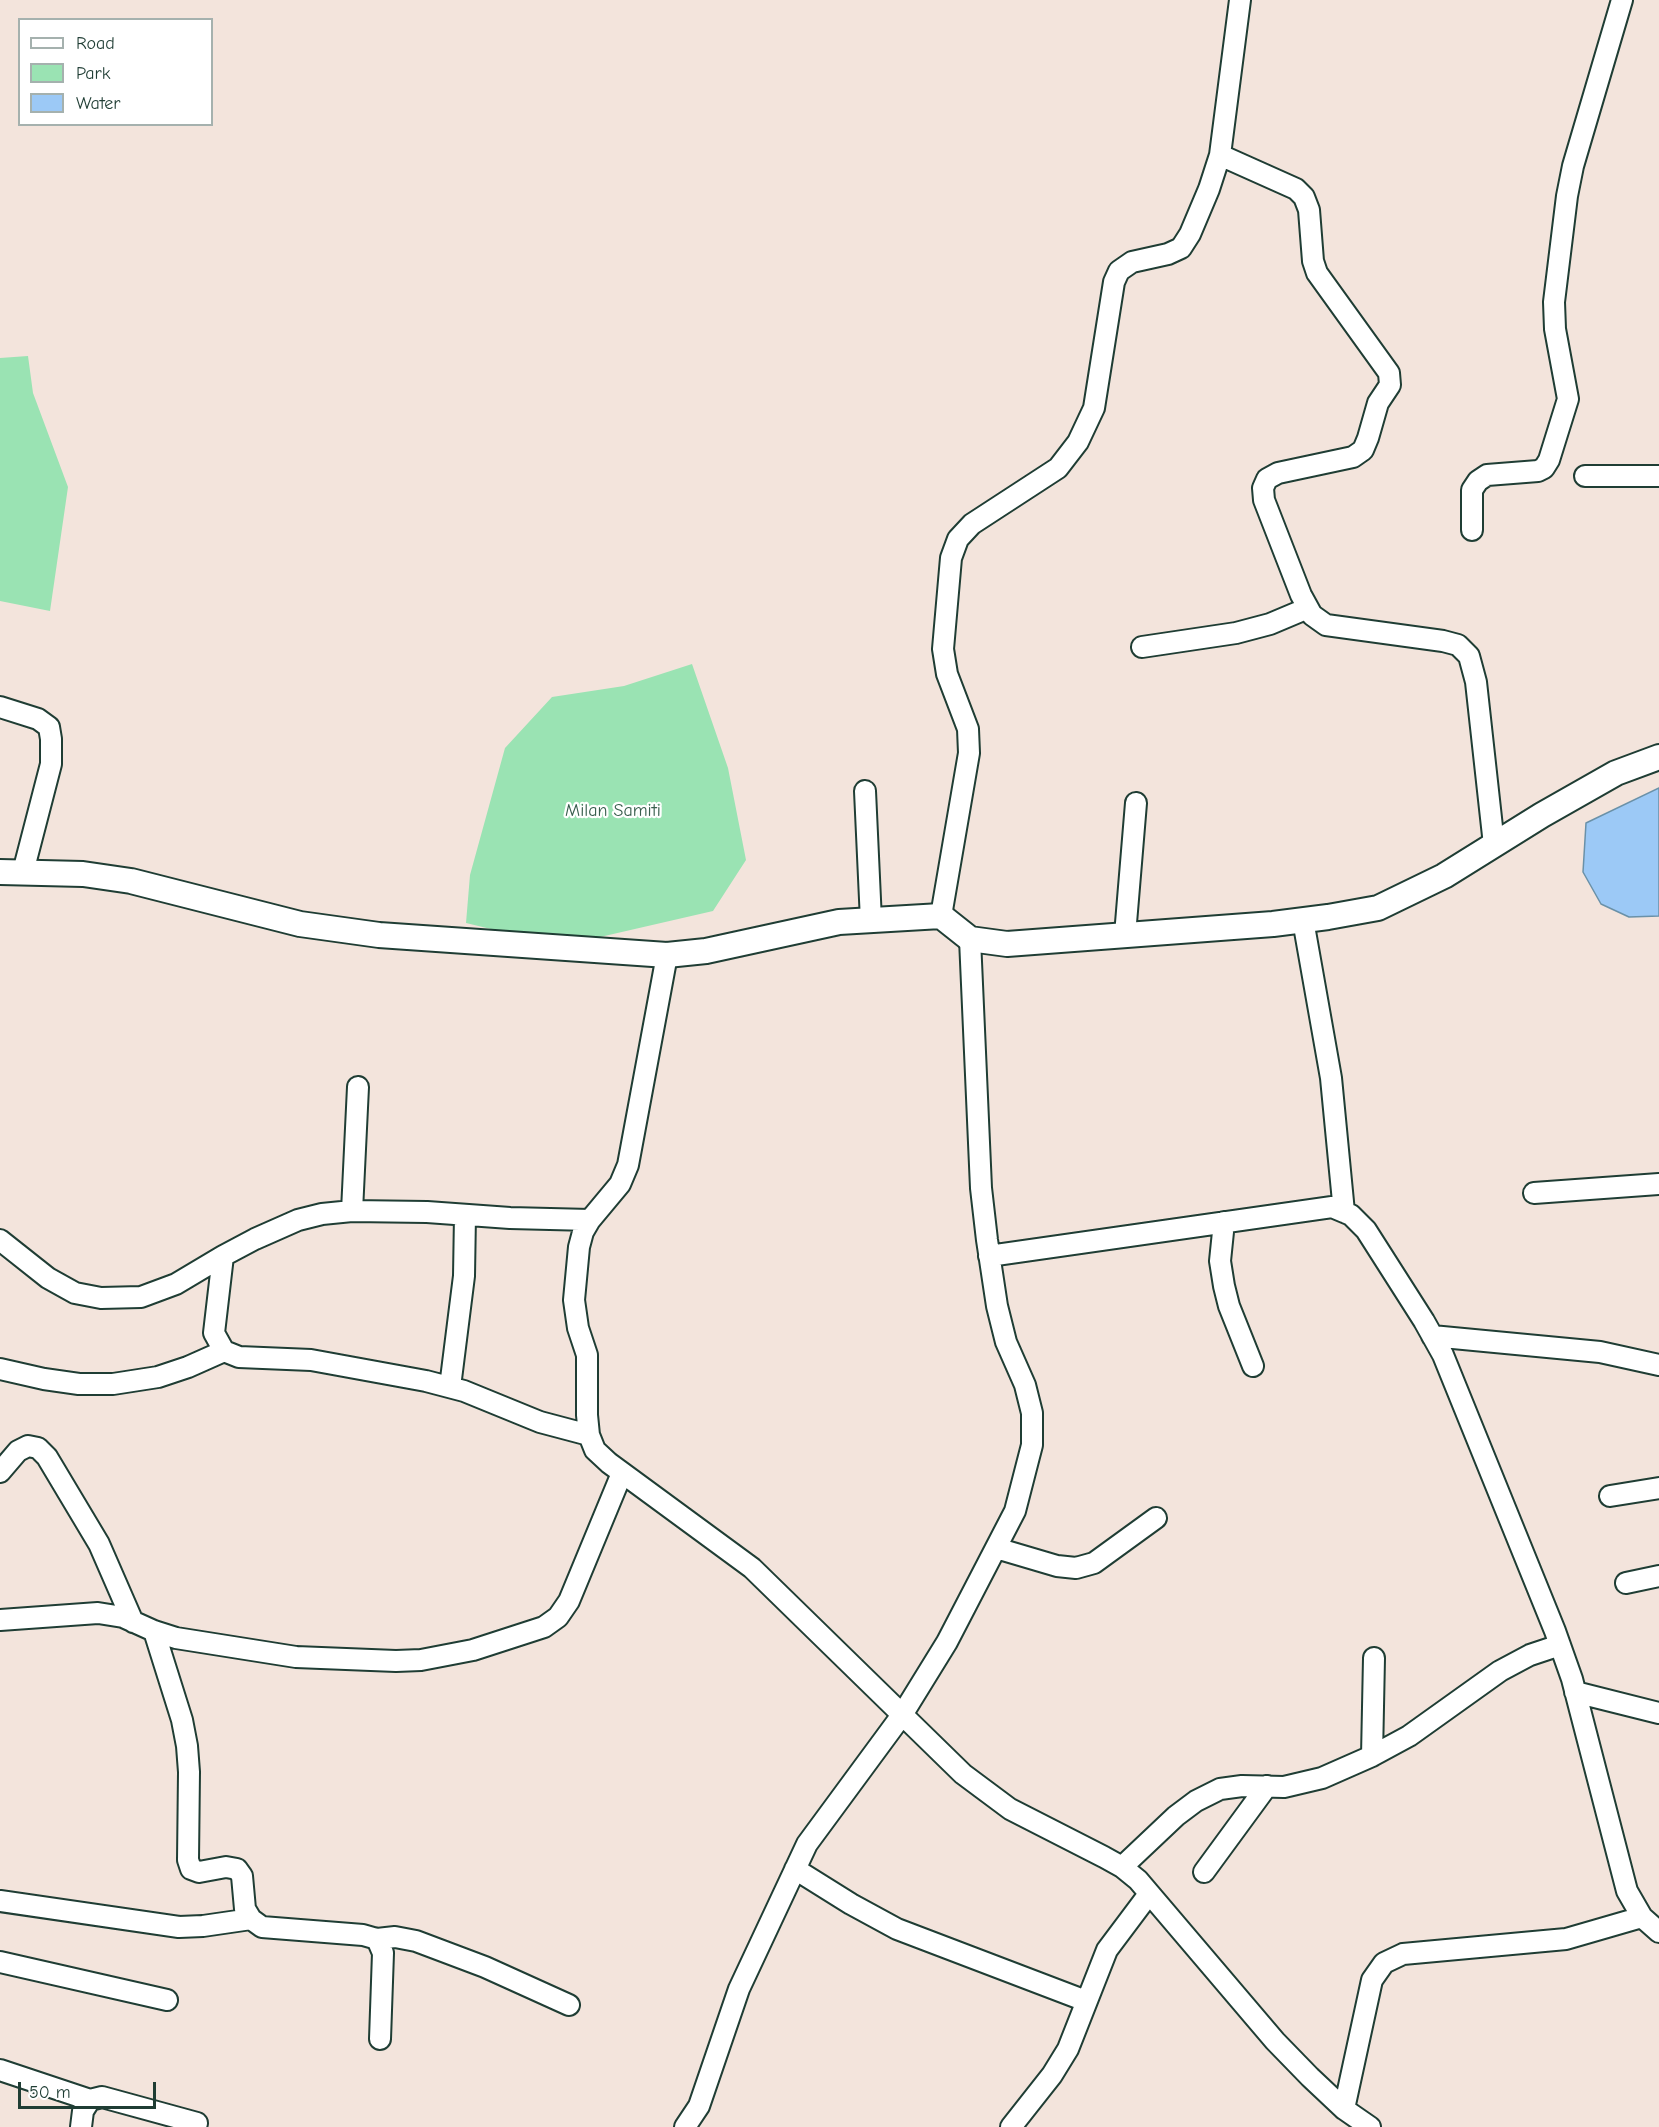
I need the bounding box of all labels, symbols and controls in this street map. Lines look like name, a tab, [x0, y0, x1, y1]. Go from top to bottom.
legend	[18, 18, 213, 126]
text: Road	[76, 33, 115, 54]
text: Park	[76, 63, 110, 84]
text: Water	[76, 93, 120, 114]
park label: Milan Samiti	[565, 800, 661, 822]
scale bar	[21, 2070, 159, 2108]
text: 50 m	[29, 2082, 71, 2103]

